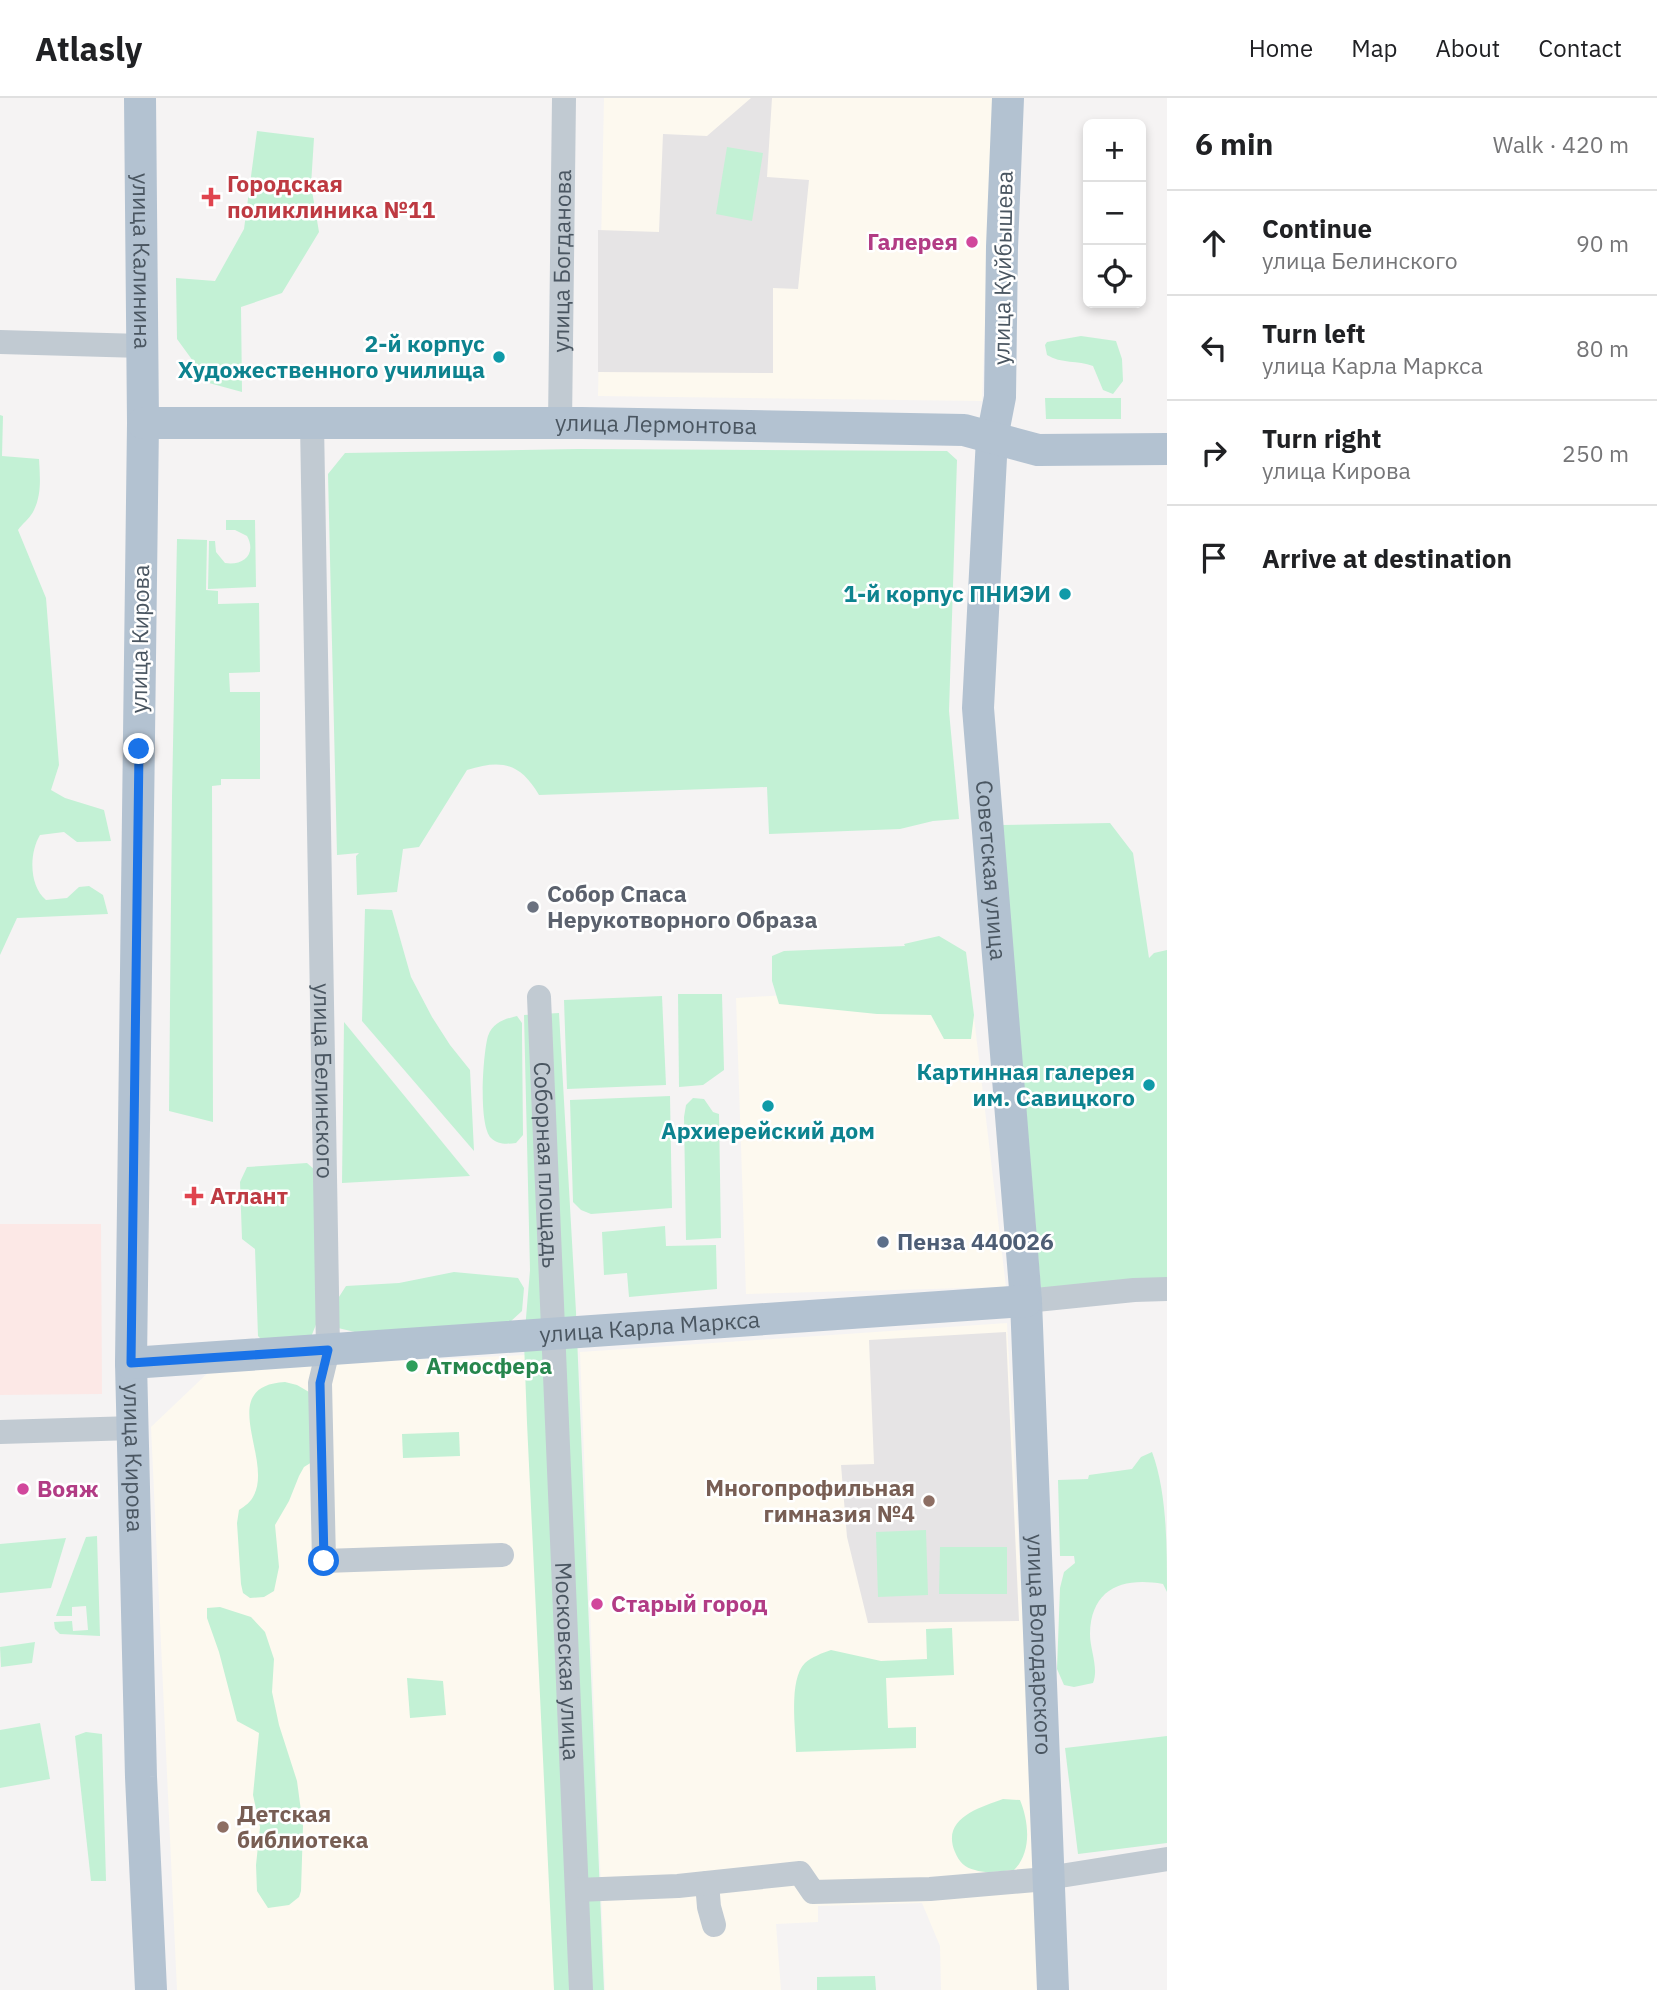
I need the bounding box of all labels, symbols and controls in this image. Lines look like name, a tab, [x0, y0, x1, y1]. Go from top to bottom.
text: Atlasly	[35, 27, 142, 70]
text: Home	[1249, 32, 1313, 64]
text: Map	[1351, 32, 1397, 64]
text: About	[1435, 32, 1500, 64]
text: Contact	[1538, 32, 1622, 64]
map controls	[1083, 119, 1146, 308]
button: +	[1083, 119, 1146, 182]
text: 6 min	[1195, 124, 1273, 163]
text: Walk · 420 m	[1493, 129, 1629, 159]
place label: Городская поликлиника №11	[227, 168, 436, 224]
street label: улица Богданова	[545, 169, 577, 353]
street label: улица Куйбышева	[985, 171, 1019, 365]
street label: улица Калинина	[127, 173, 158, 349]
button: −	[1083, 182, 1146, 245]
marker: Городская поликлиника №11	[201, 187, 221, 207]
text: Continue	[1262, 211, 1372, 245]
icon: ahead	[1195, 224, 1233, 262]
place label: Галерея	[867, 226, 958, 256]
text: 90 m	[1576, 228, 1629, 258]
marker: Галерея	[964, 234, 980, 250]
button: locate	[1083, 245, 1146, 308]
text: улица Белинского	[1262, 245, 1458, 275]
text: Turn left	[1262, 316, 1365, 350]
place label: 2-й корпус Художественного училища	[178, 328, 485, 384]
icon: left	[1195, 329, 1233, 367]
text: 80 m	[1576, 333, 1629, 363]
marker: 2-й корпус Художественного училища	[491, 349, 507, 365]
text: улица Карла Маркса	[1262, 350, 1483, 380]
street label: улица Лермонтова	[555, 407, 757, 440]
text: Turn right	[1262, 421, 1381, 455]
icon: right	[1195, 434, 1233, 472]
text: 250 m	[1562, 438, 1629, 468]
text: улица Кирова	[1262, 455, 1411, 485]
icon: arrive	[1195, 539, 1233, 577]
text: Arrive at destination	[1262, 541, 1512, 575]
street label: улица Кирова	[123, 564, 155, 714]
place label: 1-й корпус ПНИЭИ	[843, 578, 1051, 608]
marker: 1-й корпус ПНИЭИ	[1057, 586, 1073, 602]
route end	[123, 733, 154, 764]
street label: Советская улица	[970, 779, 1014, 961]
place label: Собор Спаса Нерукотворного Образа	[547, 878, 818, 934]
marker: Собор Спаса Нерукотворного Образа	[525, 899, 541, 915]
street label: улица Белинского	[308, 983, 341, 1179]
place label: Картинная галерея им. Савицкого	[916, 1056, 1135, 1112]
street label: Соборная площадь	[528, 1061, 566, 1269]
marker: Картинная галерея им. Савицкого	[1141, 1077, 1157, 1093]
marker: Архиерейский дом	[760, 1098, 776, 1114]
place label: Архиерейский дом	[661, 1115, 875, 1145]
place label: Атлант	[210, 1180, 288, 1210]
marker: Атлант	[184, 1186, 204, 1206]
place label: Пенза 440026	[897, 1226, 1054, 1256]
marker: Пенза 440026	[875, 1234, 891, 1250]
street label: улица Карла Маркса	[538, 1303, 761, 1349]
place label: Атмосфера	[426, 1350, 552, 1380]
marker: Атмосфера	[404, 1358, 420, 1374]
street label: улица Кирова	[117, 1383, 151, 1533]
place label: Многопрофильная гимназия №4	[705, 1472, 915, 1528]
place label: Вояж	[37, 1473, 99, 1503]
marker: Вояж	[15, 1481, 31, 1497]
marker: Многопрофильная гимназия №4	[921, 1493, 937, 1509]
street label: улица Володарского	[1021, 1533, 1060, 1756]
route start	[308, 1545, 339, 1576]
street label: Московская улица	[549, 1561, 587, 1761]
place label: Старый город	[611, 1588, 767, 1618]
marker: Старый город	[589, 1596, 605, 1612]
place label: Детская библиотека	[237, 1798, 369, 1854]
marker: Детская библиотека	[215, 1819, 231, 1835]

